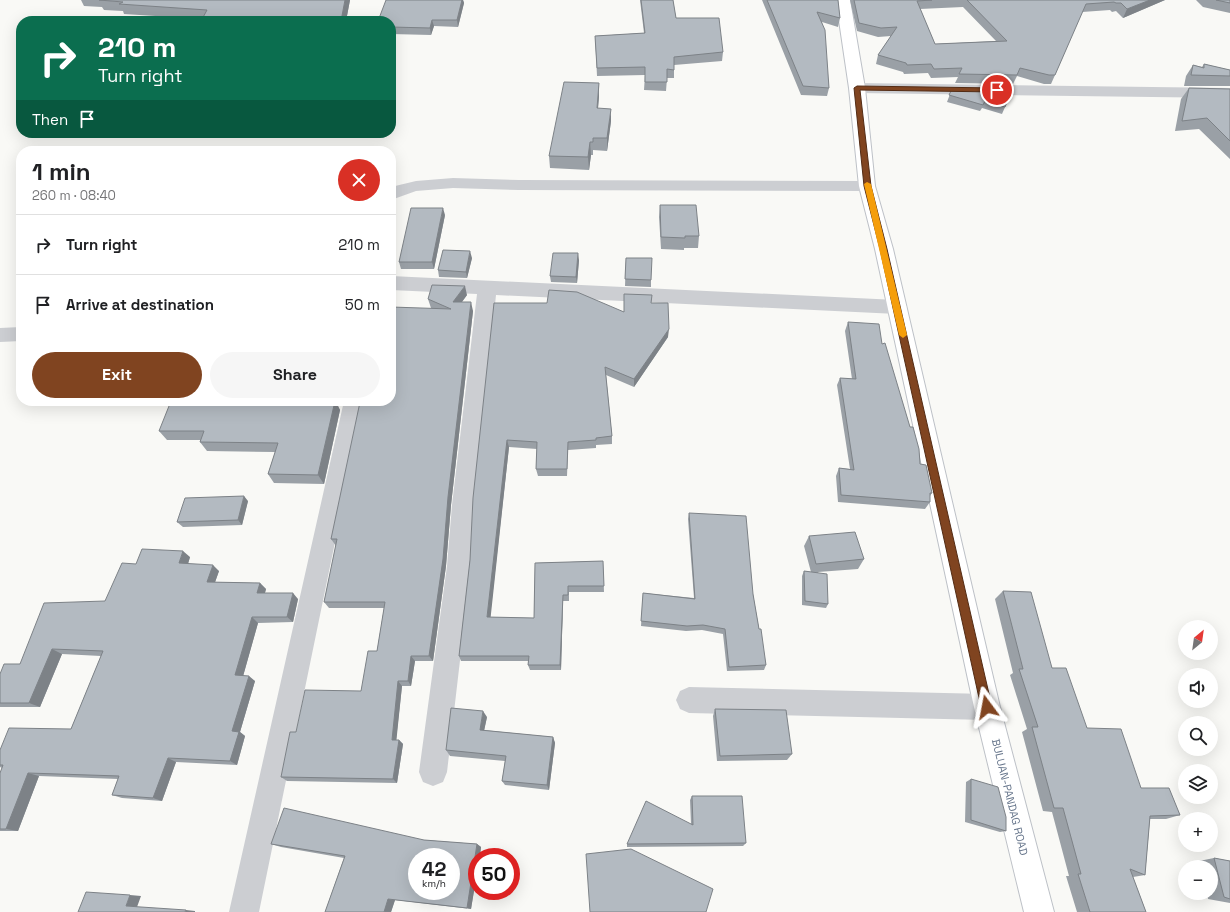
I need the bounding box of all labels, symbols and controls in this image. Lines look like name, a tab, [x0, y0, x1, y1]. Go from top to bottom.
text: 210 m	[98, 29, 176, 65]
icon: right	[32, 32, 84, 84]
text: Turn right	[98, 64, 182, 87]
pin	[980, 73, 1014, 107]
icon: arrive	[986, 79, 1008, 101]
icon: arrive	[76, 108, 98, 130]
text: Then	[32, 110, 68, 129]
text: 1 min	[32, 156, 91, 187]
button: close	[338, 159, 380, 201]
text: 260 m · 08:40	[32, 187, 116, 204]
icon: right	[32, 234, 54, 256]
text: Turn right	[66, 235, 137, 254]
text: 210 m	[338, 235, 380, 254]
icon: arrive	[32, 294, 54, 316]
text: Arrive at destination	[66, 295, 214, 314]
text: 50 m	[345, 295, 380, 314]
button: Exit	[32, 352, 202, 398]
button: Share	[210, 352, 380, 398]
north arrow	[1178, 620, 1218, 660]
map controls	[1178, 620, 1218, 900]
button: sound	[1178, 668, 1218, 708]
position arrow	[966, 686, 1008, 728]
button: search	[1178, 716, 1218, 756]
street label: BULUAN-PANDAG ROAD	[989, 737, 1031, 857]
button: layers	[1178, 764, 1218, 804]
button: +	[1178, 812, 1218, 852]
speed limit sign: 50	[468, 848, 520, 900]
text: 42	[422, 856, 446, 882]
button: −	[1178, 860, 1218, 900]
text: km/h	[422, 877, 446, 890]

